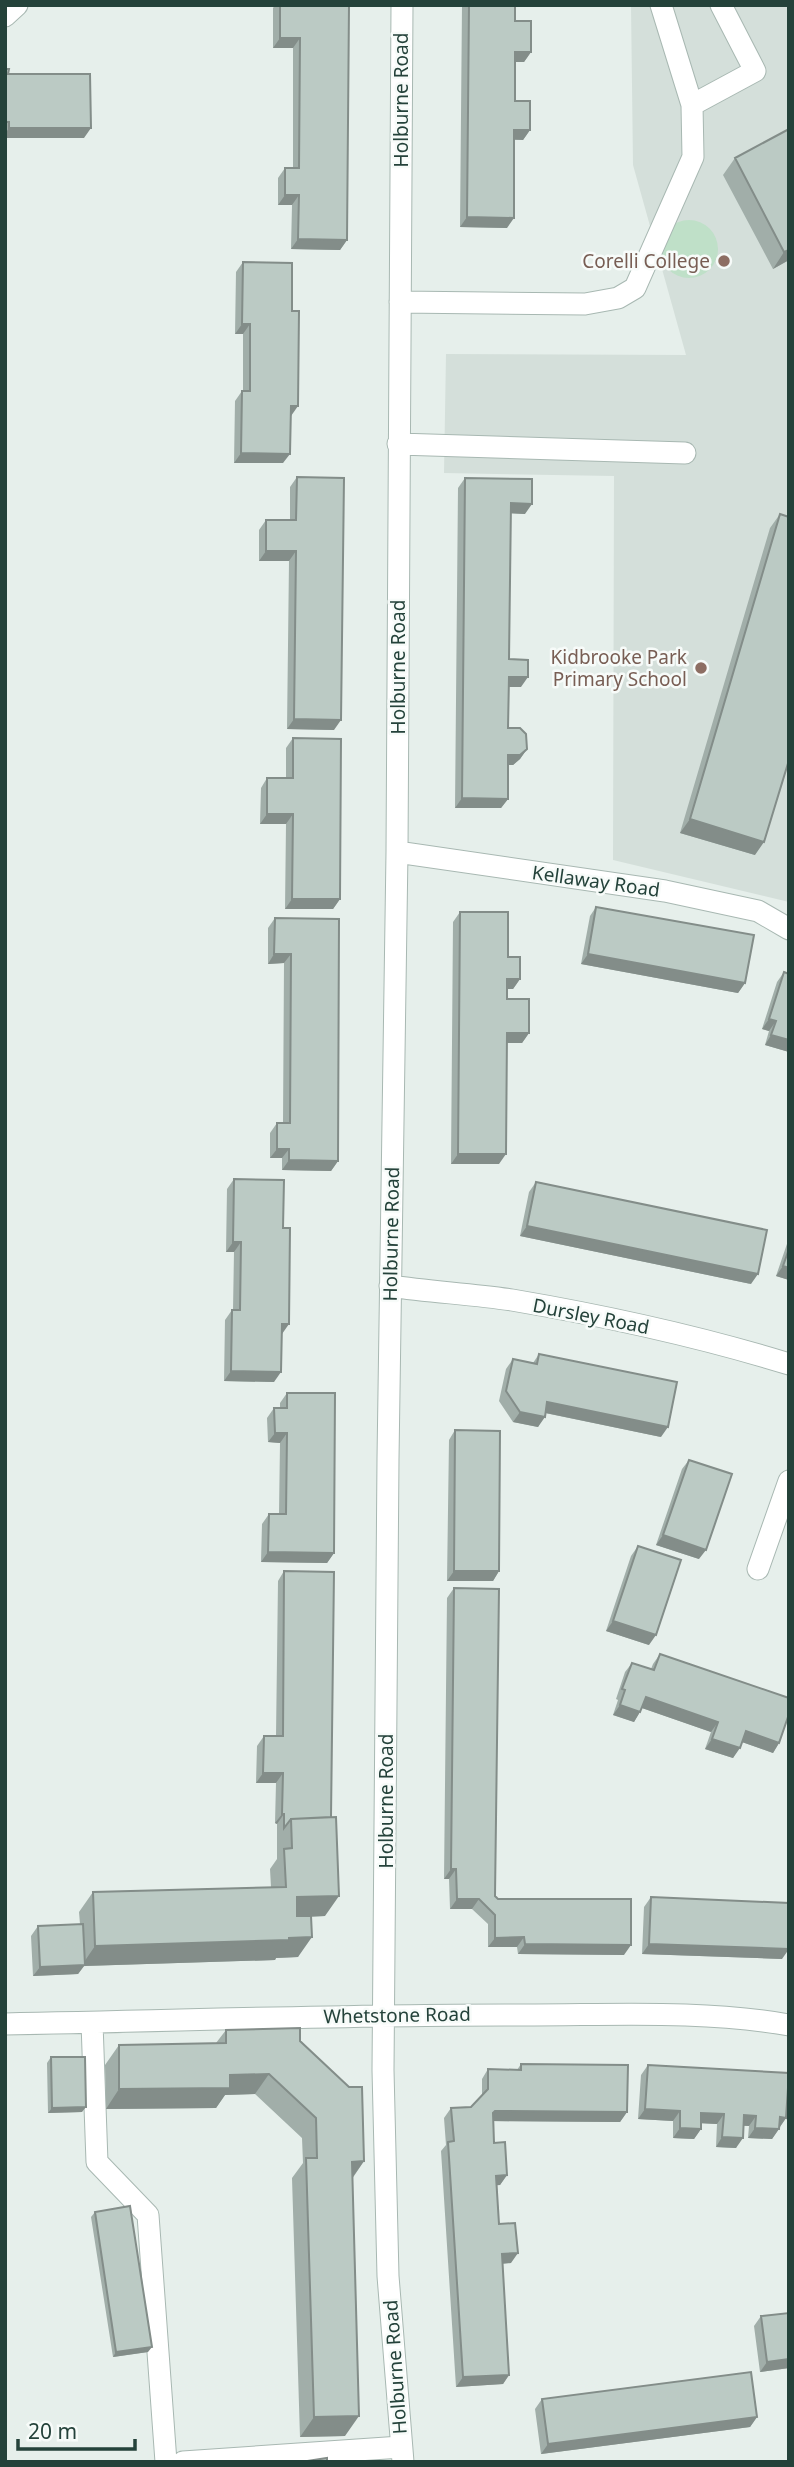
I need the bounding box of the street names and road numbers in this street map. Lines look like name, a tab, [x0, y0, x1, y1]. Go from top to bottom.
street label: Holburne Road	[388, 33, 414, 167]
street label: Holburne Road	[385, 600, 411, 734]
street label: Kellaway Road	[530, 859, 662, 903]
street label: Holburne Road	[377, 1166, 405, 1302]
street label: Dursley Road	[531, 1292, 651, 1340]
street label: Holburne Road	[373, 1734, 399, 1868]
street label: Whetstone Road	[323, 2001, 471, 2029]
street label: Holburne Road	[377, 2299, 413, 2435]

